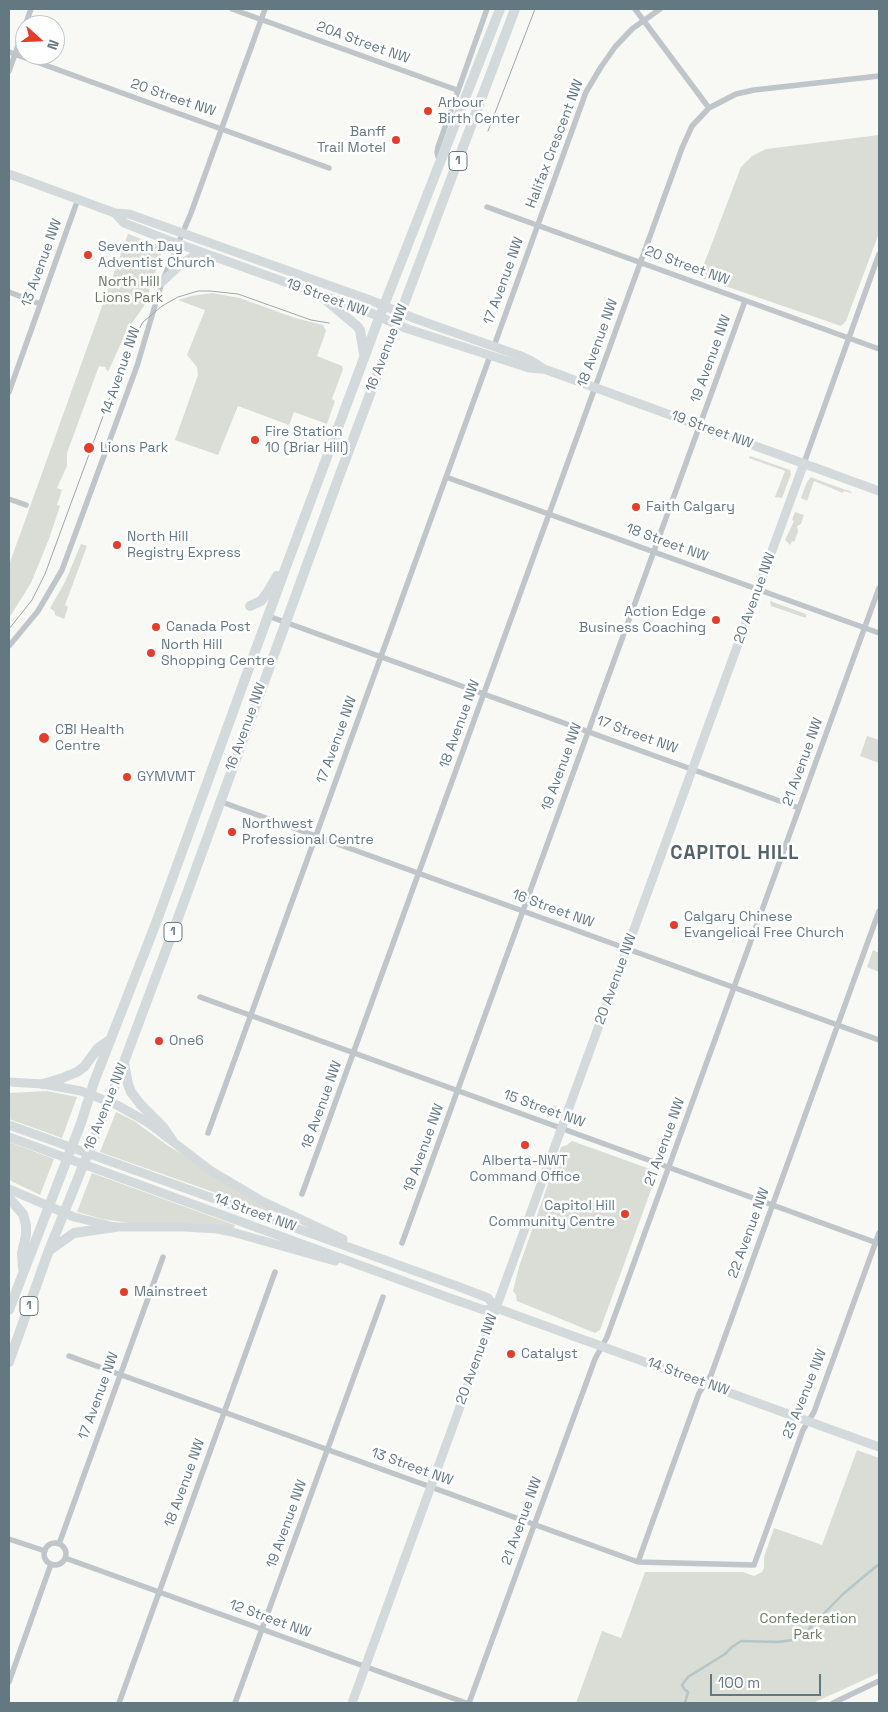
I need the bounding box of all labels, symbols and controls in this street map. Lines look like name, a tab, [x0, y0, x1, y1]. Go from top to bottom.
north arrow	[15, 15, 65, 65]
street label: 20A Street NW	[314, 18, 412, 68]
text: N	[43, 37, 63, 52]
street label: 20 Street NW	[128, 76, 218, 120]
street label: Halifax Crescent NW	[523, 77, 587, 211]
place label: Arbour Birth Center	[438, 95, 520, 128]
marker: Arbour Birth Center	[422, 105, 434, 117]
place label: Banff Trail Motel	[317, 124, 386, 156]
marker: Banff Trail Motel	[390, 134, 402, 146]
road number: 1	[449, 152, 467, 170]
street label: 13 Avenue NW	[18, 217, 66, 309]
street label: 17 Avenue NW	[480, 235, 528, 327]
place label: Seventh Day Adventist Church	[98, 239, 215, 272]
street label: 20 Street NW	[642, 243, 732, 289]
marker: Seventh Day Adventist Church	[82, 249, 94, 261]
park label: North Hill Lions Park	[95, 274, 163, 306]
street label: 19 Street NW	[284, 275, 370, 321]
street label: 18 Avenue NW	[574, 297, 622, 389]
street label: 16 Avenue NW	[363, 302, 411, 394]
street label: 19 Avenue NW	[687, 313, 735, 405]
street label: 14 Avenue NW	[98, 324, 144, 418]
street label: 19 Street NW	[669, 407, 755, 453]
place label: Fire Station 10 (Briar Hill)	[265, 424, 348, 457]
marker: Fire Station 10 (Briar Hill)	[249, 434, 261, 446]
place label: Lions Park	[100, 440, 168, 456]
marker: Lions Park	[82, 441, 96, 455]
place label: Faith Calgary	[646, 499, 735, 515]
marker: Faith Calgary	[630, 501, 642, 513]
street label: 18 Street NW	[624, 520, 710, 566]
place label: North Hill Registry Express	[127, 529, 241, 562]
marker: North Hill Registry Express	[111, 539, 123, 551]
street label: 20 Avenue NW	[731, 550, 779, 646]
place label: Action Edge Business Coaching	[579, 604, 706, 636]
marker: Action Edge Business Coaching	[710, 614, 722, 626]
place label: Canada Post	[166, 619, 251, 635]
marker: Canada Post	[150, 621, 162, 633]
place label: North Hill Shopping Centre	[161, 637, 275, 670]
marker: North Hill Shopping Centre	[145, 647, 157, 659]
street label: 18 Avenue NW	[436, 678, 484, 770]
street label: 16 Avenue NW	[222, 681, 270, 773]
street label: 17 Avenue NW	[313, 694, 361, 786]
street label: 17 Street NW	[594, 713, 680, 757]
street label: 21 Avenue NW	[779, 716, 827, 808]
street label: 19 Avenue NW	[538, 721, 586, 813]
place label: CBI Health Centre	[55, 722, 124, 754]
marker: CBI Health Centre	[37, 731, 51, 745]
place label: GYMVMT	[137, 769, 195, 785]
marker: GYMVMT	[121, 771, 133, 783]
place label: Northwest Professional Centre	[242, 816, 374, 849]
marker: Northwest Professional Centre	[226, 826, 238, 838]
district label: CAPITOL HILL	[669, 843, 801, 865]
street label: 16 Street NW	[510, 886, 596, 932]
place label: Calgary Chinese Evangelical Free Church	[684, 909, 844, 942]
marker: Calgary Chinese Evangelical Free Church	[668, 919, 680, 931]
road number: 1	[164, 922, 182, 942]
street label: 20 Avenue NW	[592, 931, 640, 1027]
place label: One6	[169, 1033, 204, 1049]
marker: One6	[153, 1035, 165, 1047]
street label: 18 Avenue NW	[298, 1059, 346, 1151]
street label: 16 Avenue NW	[81, 1061, 131, 1153]
street label: 15 Street NW	[501, 1086, 587, 1132]
street label: 21 Avenue NW	[641, 1096, 689, 1188]
street label: 19 Avenue NW	[400, 1102, 448, 1194]
marker: Alberta-NWT Command Office	[519, 1139, 531, 1151]
place label: Alberta-NWT Command Office	[470, 1153, 580, 1186]
street label: 22 Avenue NW	[725, 1185, 773, 1281]
street label: 14 Street NW	[212, 1190, 298, 1236]
place label: Capitol Hill Community Centre	[489, 1198, 615, 1230]
marker: Capitol Hill Community Centre	[619, 1208, 631, 1220]
place label: Mainstreet	[134, 1284, 208, 1300]
marker: Mainstreet	[118, 1286, 130, 1298]
road number: 1	[20, 1296, 38, 1315]
street label: 20 Avenue NW	[453, 1311, 501, 1407]
place label: Catalyst	[521, 1346, 578, 1362]
street label: 23 Avenue NW	[779, 1347, 831, 1441]
marker: Catalyst	[505, 1348, 517, 1360]
street label: 17 Avenue NW	[75, 1350, 123, 1442]
street label: 14 Street NW	[645, 1354, 731, 1400]
street label: 18 Avenue NW	[161, 1437, 209, 1529]
street label: 13 Street NW	[369, 1444, 455, 1490]
street label: 21 Avenue NW	[498, 1475, 546, 1567]
street label: 19 Avenue NW	[263, 1478, 311, 1570]
street label: 12 Street NW	[227, 1596, 313, 1642]
park label: Confederation Park	[759, 1611, 857, 1644]
scale bar	[713, 1664, 824, 1696]
text: 100 m	[718, 1673, 760, 1692]

